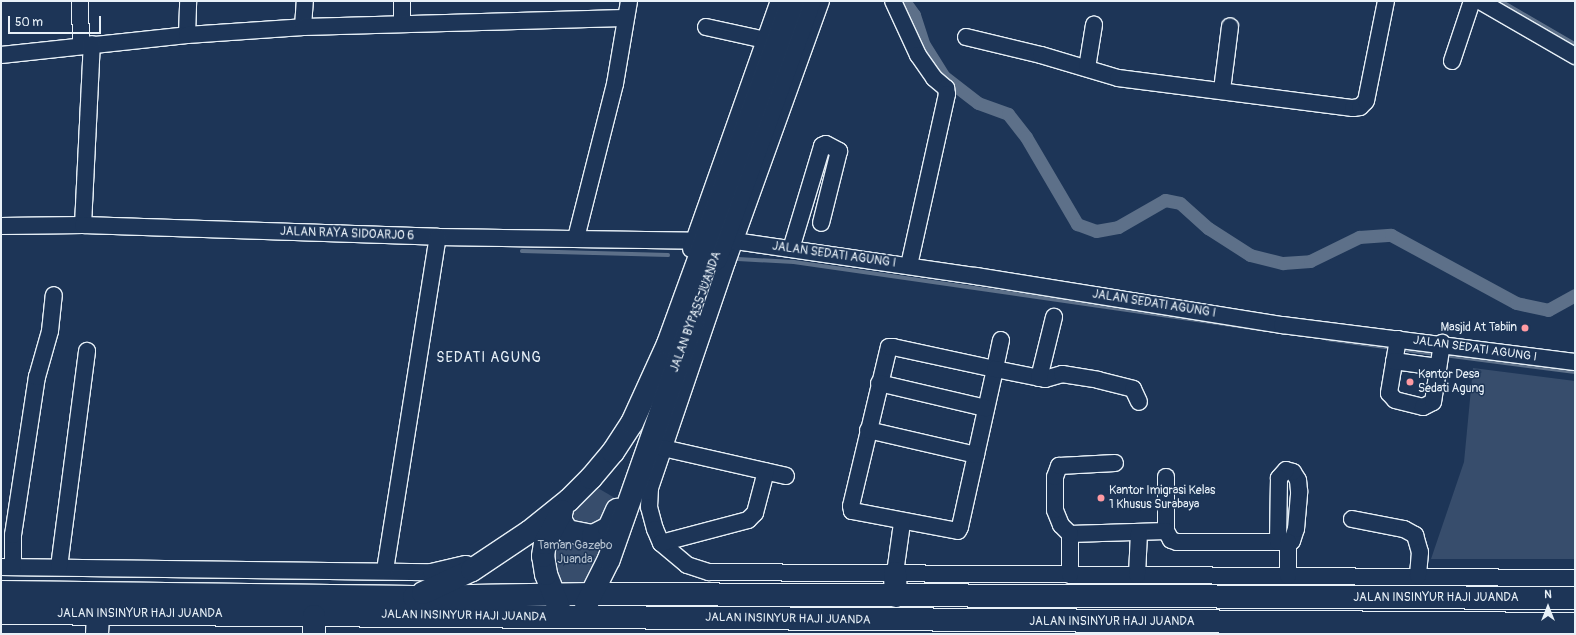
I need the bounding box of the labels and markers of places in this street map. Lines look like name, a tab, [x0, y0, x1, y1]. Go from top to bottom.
place label: Masjid At Tabiin	[1440, 321, 1517, 335]
marker: Masjid At Tabiin	[1520, 323, 1530, 333]
place label: Kantor Desa Sedati Agung	[1418, 368, 1484, 396]
marker: Kantor Desa Sedati Agung	[1405, 377, 1415, 387]
place label: Kantor Imigrasi Kelas 1 Khusus Surabaya	[1109, 484, 1215, 512]
marker: Kantor Imigrasi Kelas 1 Khusus Surabaya	[1096, 493, 1106, 503]

